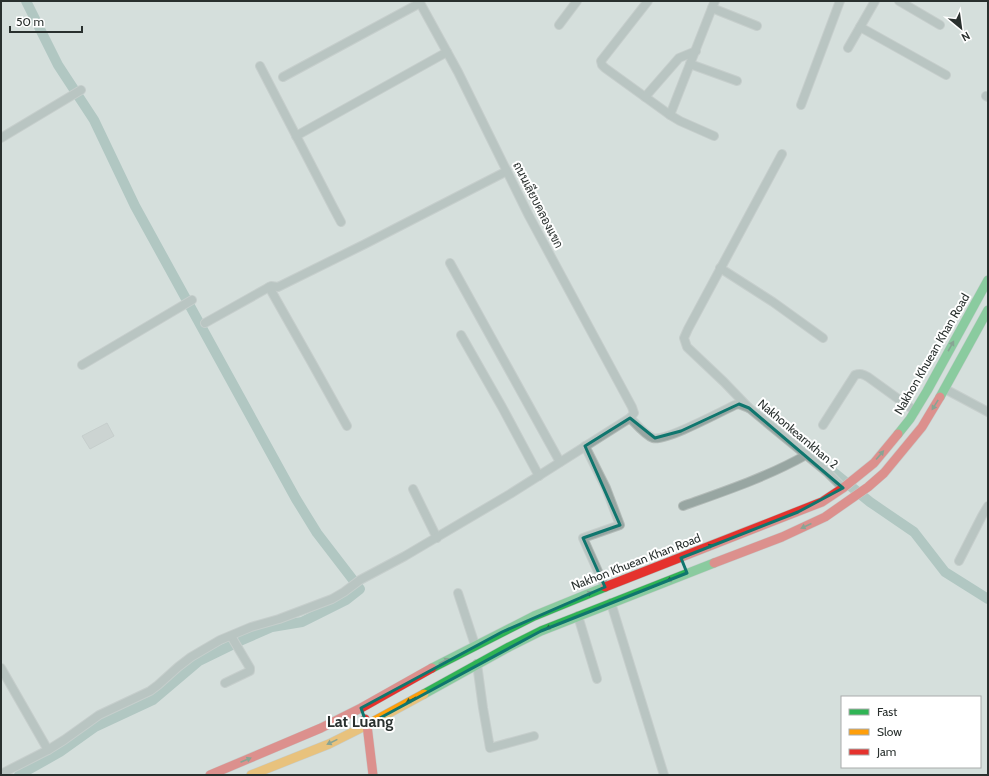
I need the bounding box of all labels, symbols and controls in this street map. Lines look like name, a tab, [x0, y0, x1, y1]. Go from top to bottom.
scale bar	[10, 8, 82, 34]
north arrow	[941, 8, 981, 48]
text: 50 m	[16, 14, 44, 29]
text: N	[959, 29, 973, 45]
street label: ถนนเลียบคลองแขก	[510, 159, 567, 251]
street label: Nakhon Khuean Khan Road	[891, 291, 972, 417]
one-way arrow	[948, 340, 955, 352]
street label: Nakhonkearnkhan 2	[755, 396, 841, 472]
one-way arrow	[932, 400, 939, 411]
one-way arrow	[876, 449, 885, 460]
one-way arrow	[800, 523, 812, 529]
street label: Nakhon Khuean Khan Road	[569, 530, 703, 593]
one-way arrow	[702, 544, 714, 550]
one-way arrow	[666, 576, 678, 582]
one-way arrow	[581, 591, 593, 597]
one-way arrow	[546, 624, 557, 630]
one-way arrow	[438, 658, 450, 665]
legend	[841, 696, 981, 768]
one-way arrow	[406, 697, 417, 703]
text: Fast	[877, 704, 897, 719]
district label: Lat Luang	[327, 712, 393, 731]
text: Slow	[877, 724, 902, 739]
one-way arrow	[326, 739, 338, 745]
text: Jam	[876, 744, 896, 759]
one-way arrow	[240, 756, 252, 762]

